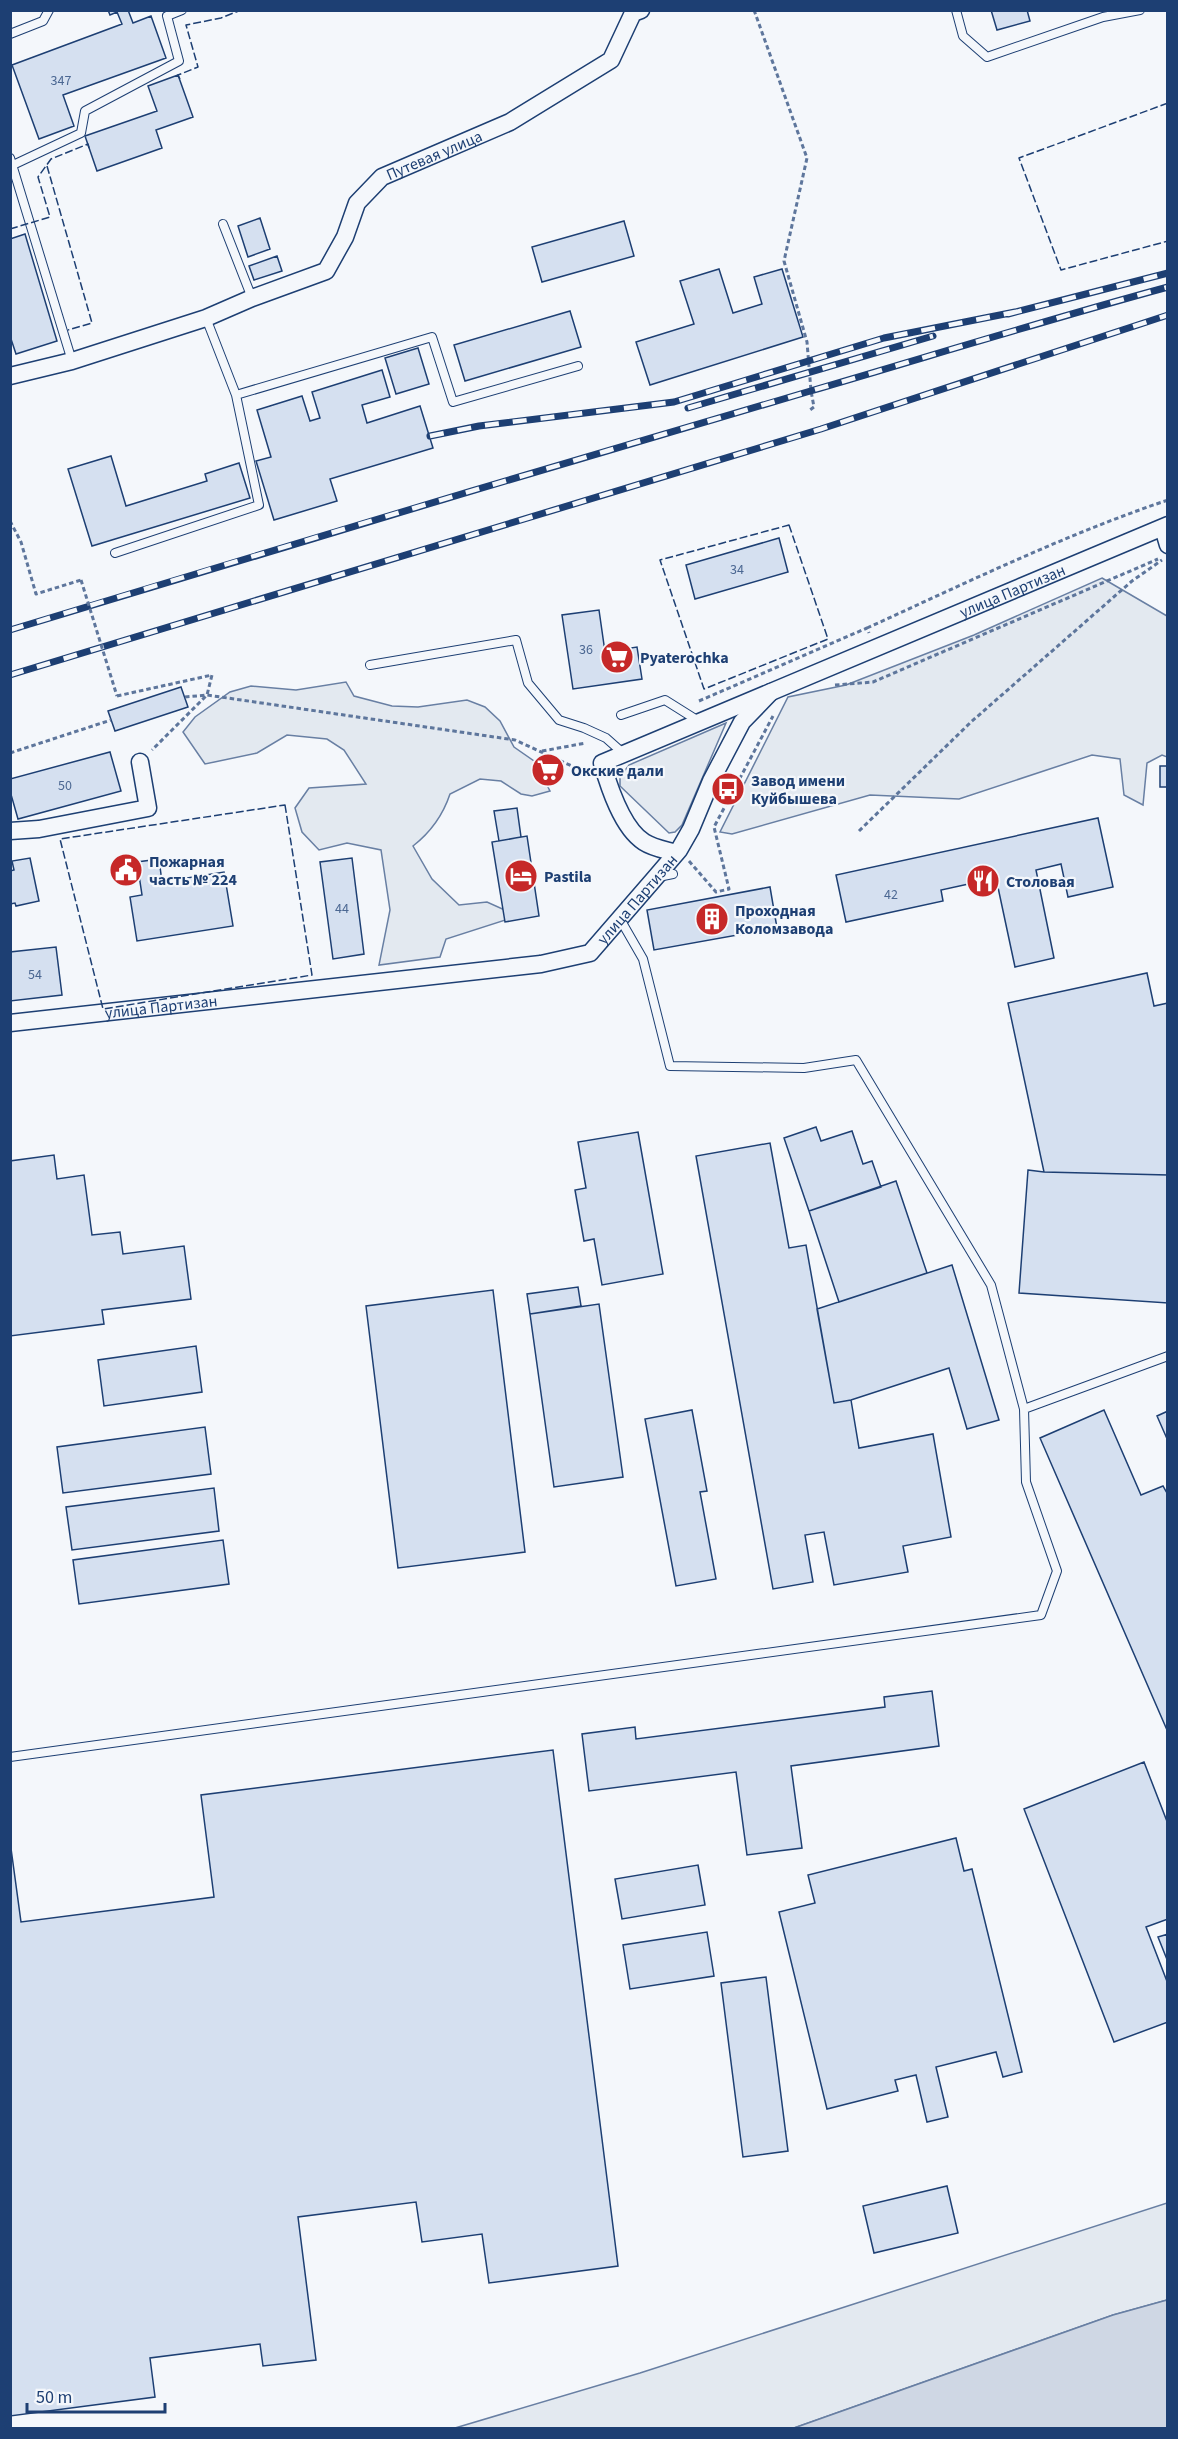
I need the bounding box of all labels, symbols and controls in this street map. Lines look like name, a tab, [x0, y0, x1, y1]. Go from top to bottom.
house number: 347	[51, 71, 71, 91]
street label: Путевая улица	[383, 125, 486, 186]
street label: улица Партизан	[956, 559, 1069, 623]
house number: 34	[730, 560, 744, 580]
supermarket icon: Pyaterochka	[599, 639, 635, 675]
house number: 36	[579, 640, 593, 660]
place label: Pyaterochka	[640, 647, 729, 669]
supermarket icon: Окские дали	[530, 752, 566, 788]
place label: Окские дали	[571, 760, 664, 782]
place label: Завод имени Куйбышева	[751, 770, 845, 810]
bus stop icon: Завод имени Куйбышева	[710, 771, 746, 807]
house number: 50	[58, 776, 72, 796]
street label: улица Партизан	[592, 850, 683, 950]
place label: Пожарная часть № 224	[149, 851, 237, 891]
public building icon: Пожарная часть № 224	[108, 852, 144, 888]
hotel icon: Pastila	[503, 858, 539, 894]
restaurant icon: Столовая	[965, 863, 1001, 899]
place label: Pastila	[544, 866, 592, 888]
place label: Столовая	[1006, 871, 1075, 893]
house number: 42	[884, 885, 898, 905]
house number: 44	[335, 899, 349, 919]
place label: Проходная Коломзавода	[735, 900, 833, 940]
building icon: Проходная Коломзавода	[694, 901, 730, 937]
house number: 54	[28, 965, 42, 985]
street label: улица Партизан	[104, 990, 219, 1024]
scale bar	[27, 2376, 165, 2414]
text: 50 m	[36, 2385, 72, 2410]

